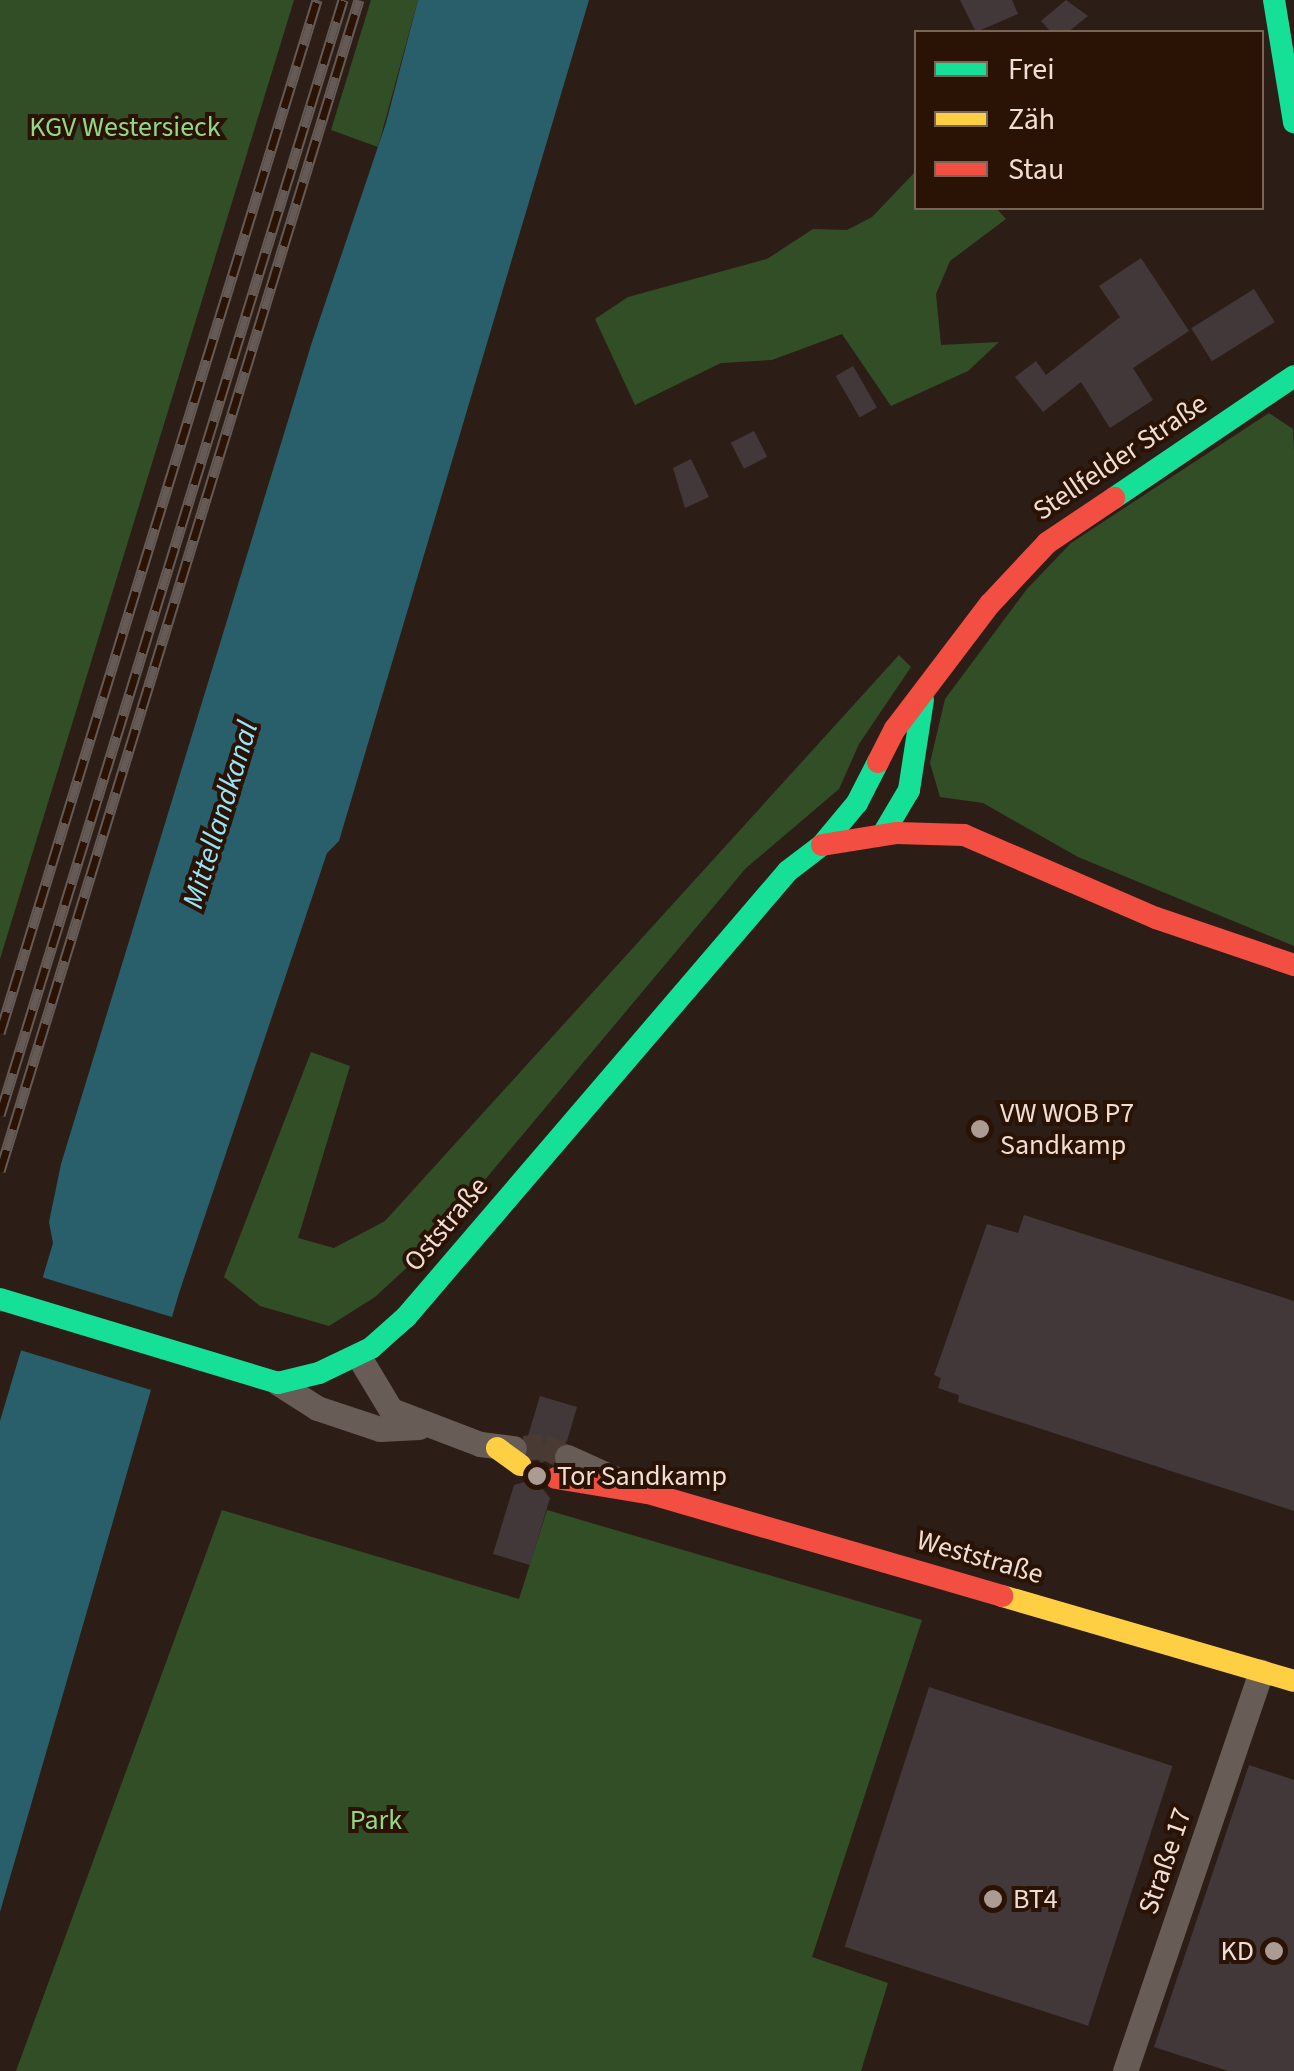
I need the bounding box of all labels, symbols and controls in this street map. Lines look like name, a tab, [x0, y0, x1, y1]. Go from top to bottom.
legend	[914, 30, 1264, 210]
text: Frei	[1008, 48, 1055, 91]
text: Zäh	[1008, 98, 1055, 141]
park label: KGV Westersieck	[29, 110, 221, 144]
text: Stau	[1008, 148, 1064, 191]
street label: Stellfelder Straße	[1027, 387, 1213, 527]
water label: Mittellandkanal	[175, 717, 267, 913]
place label: VW WOB P7 Sandkamp	[1000, 1096, 1134, 1162]
marker: VW WOB P7 Sandkamp	[969, 1118, 991, 1140]
street label: Oststraße	[397, 1170, 495, 1278]
place label: Tor Sandkamp	[557, 1459, 727, 1493]
marker: Tor Sandkamp	[526, 1465, 548, 1487]
street label: Weststraße	[913, 1523, 1047, 1591]
park label: Park	[350, 1803, 402, 1837]
street label: Straße 17	[1131, 1803, 1199, 1919]
place label: BT4	[1013, 1882, 1058, 1916]
marker: BT4	[982, 1888, 1004, 1910]
place label: KD	[1221, 1934, 1254, 1968]
marker: KD	[1263, 1940, 1285, 1962]

